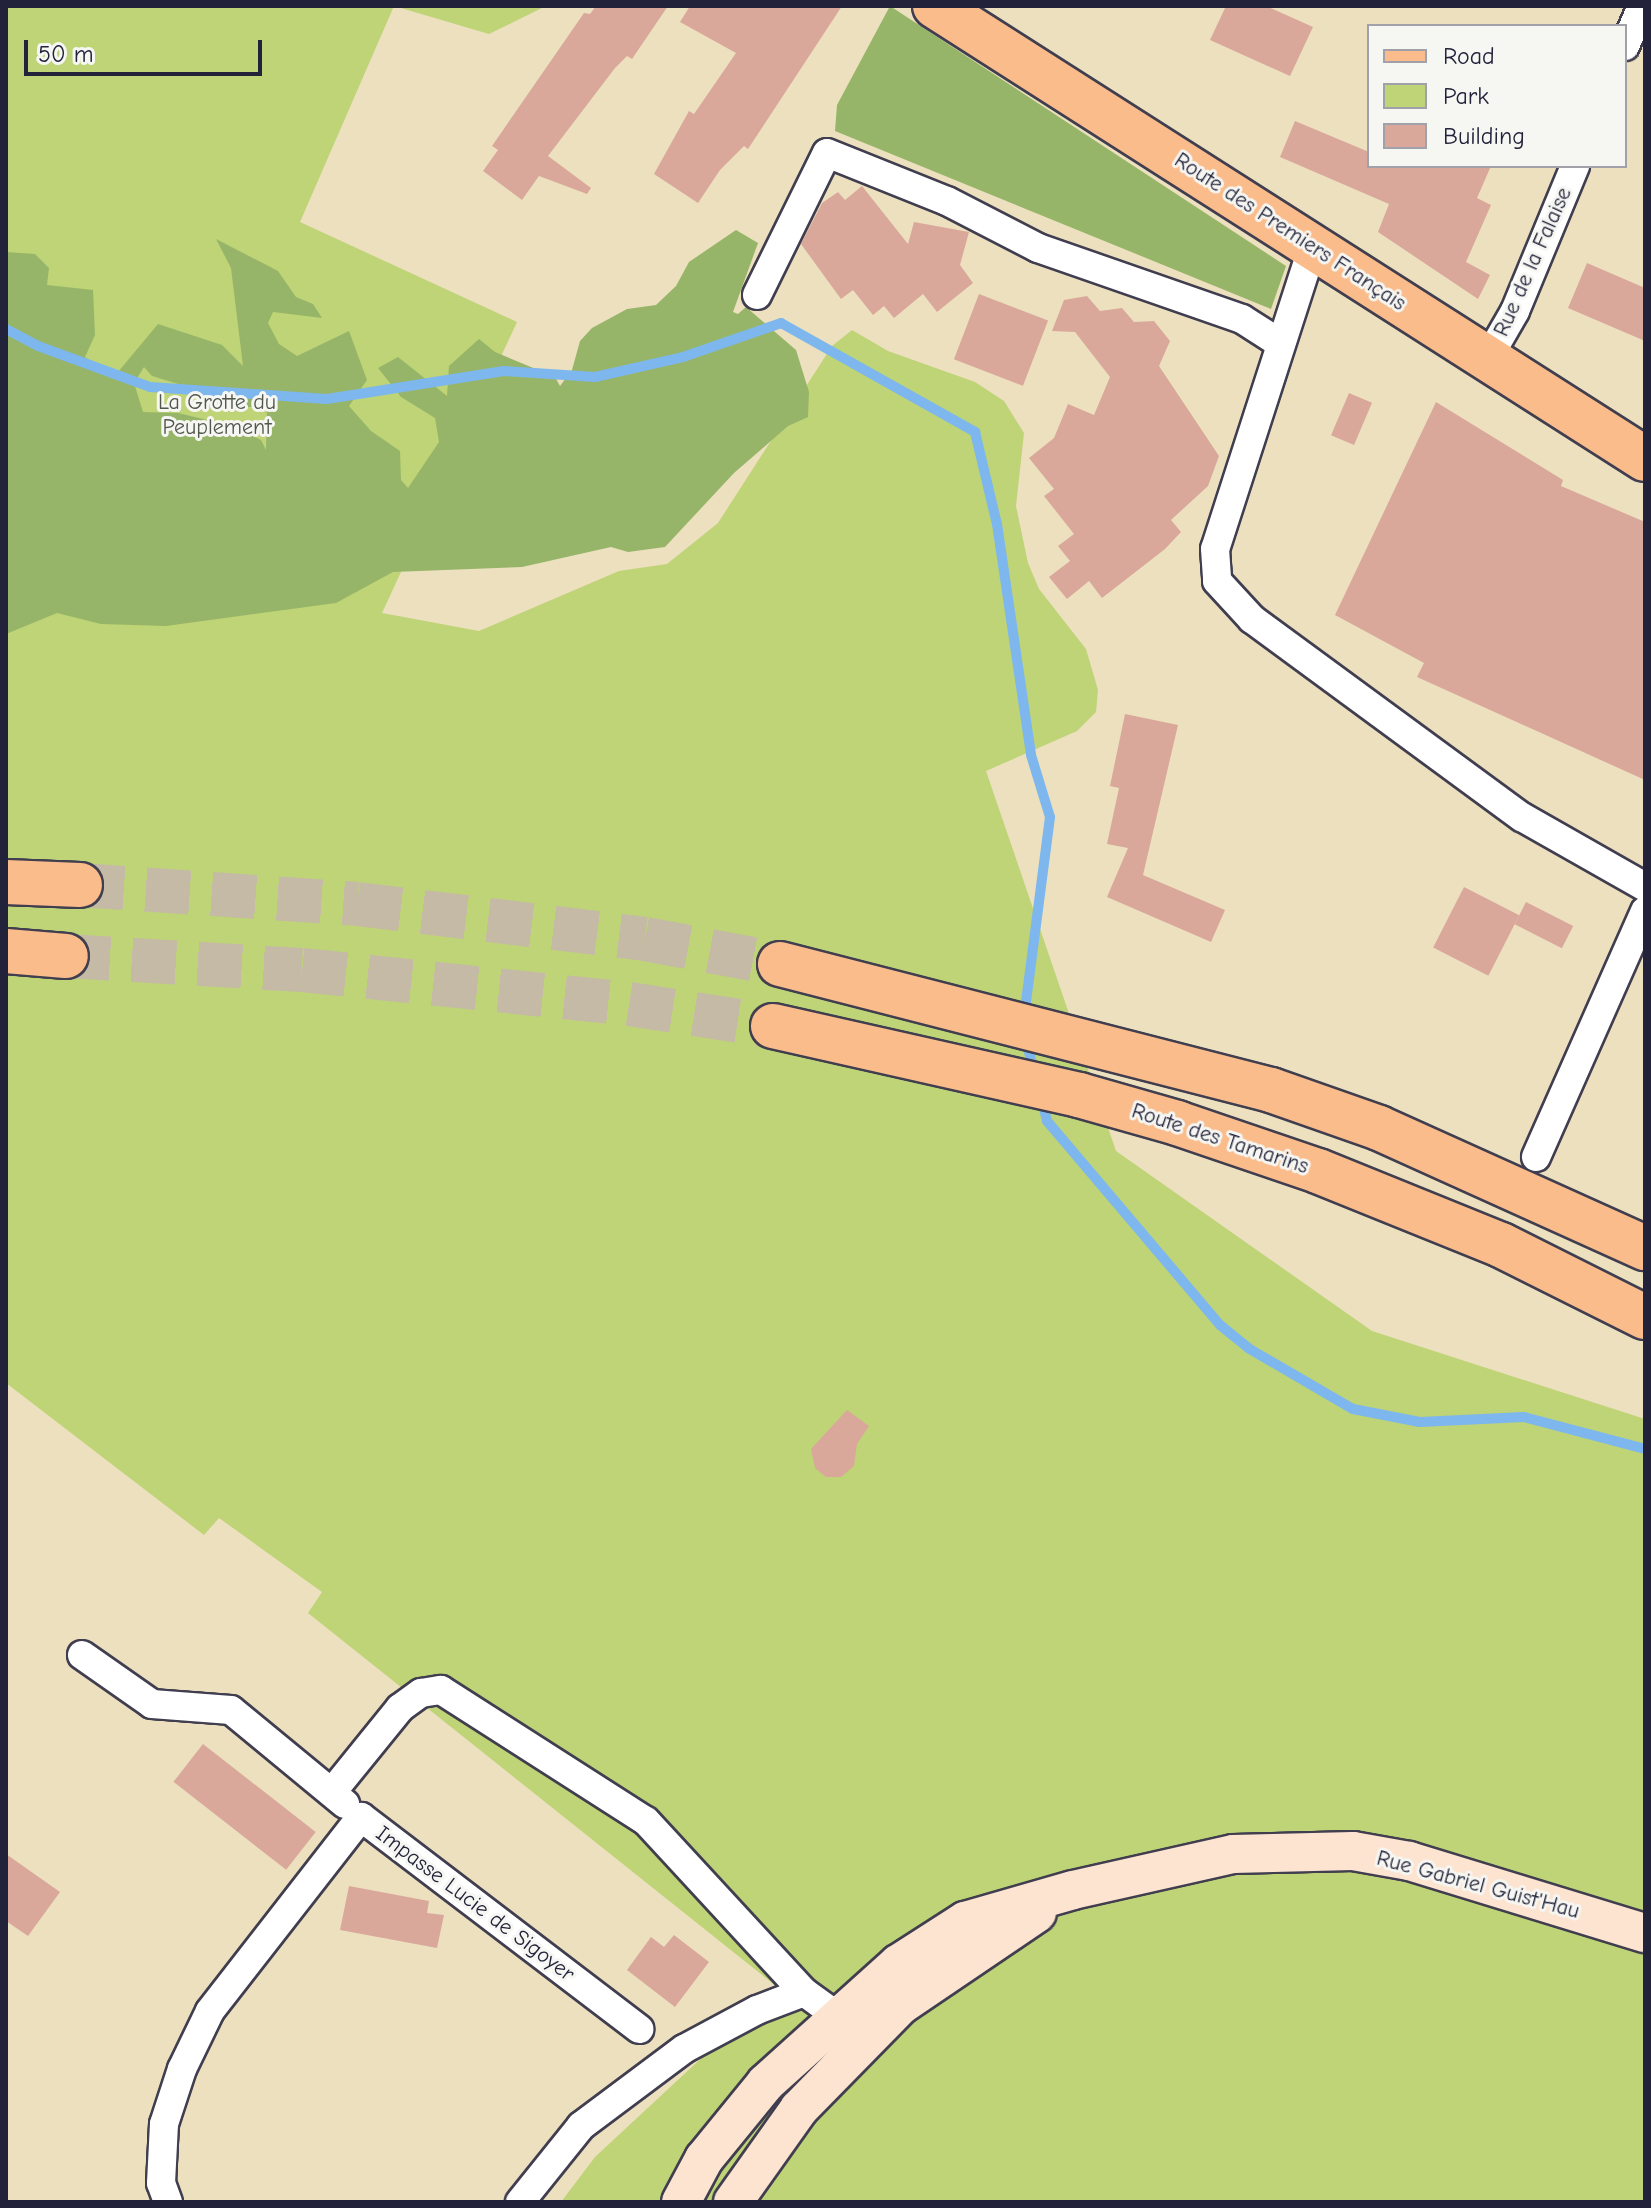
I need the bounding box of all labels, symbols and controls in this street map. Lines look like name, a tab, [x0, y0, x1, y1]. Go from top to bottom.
scale bar	[28, 24, 266, 74]
legend	[1367, 24, 1627, 168]
text: 50 m	[38, 40, 94, 68]
text: Road	[1443, 42, 1495, 70]
text: Park	[1443, 82, 1489, 110]
text: Building	[1443, 122, 1525, 150]
street label: Route des Premiers Français	[1169, 147, 1411, 317]
street label: Rue de la Falaise	[1488, 183, 1578, 341]
park label: La Grotte du Peuplement	[158, 389, 276, 440]
street label: Route des Tamarins	[1128, 1098, 1312, 1180]
street label: Impasse Lucie de Sigoyer	[370, 1821, 580, 1987]
street label: Rue Gabriel Guist'Hau	[1374, 1845, 1582, 1925]

